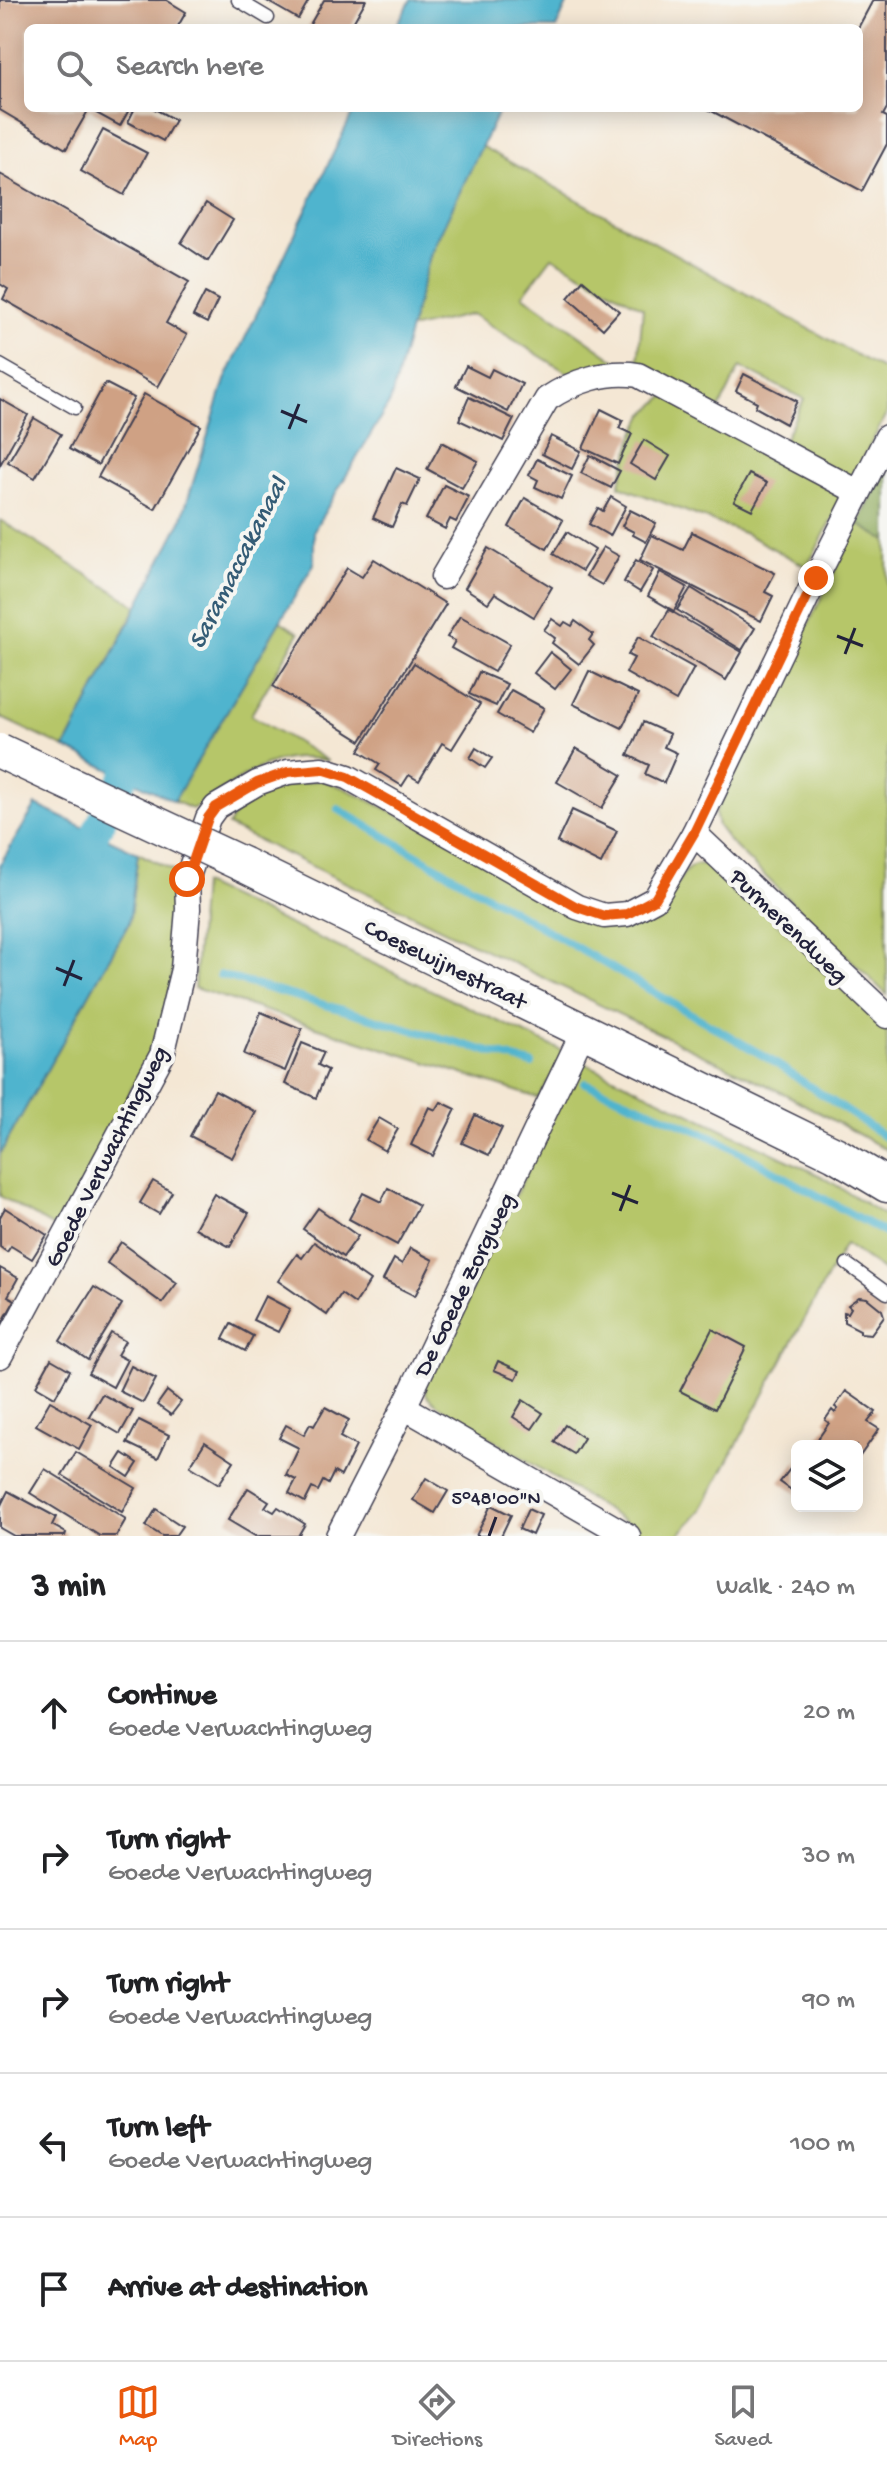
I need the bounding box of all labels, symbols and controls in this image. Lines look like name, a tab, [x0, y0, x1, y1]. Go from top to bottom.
search box	[24, 24, 863, 112]
icon: search	[52, 46, 96, 90]
text: Search here	[116, 51, 264, 86]
water label: Saramaccakanaal	[183, 472, 297, 655]
route end	[798, 560, 834, 596]
route start	[169, 861, 205, 897]
street label: Purmerendweg	[722, 863, 853, 991]
street label: Coesewijnestraat	[358, 914, 532, 1019]
street label: Goede Verwachtingweg	[40, 1042, 176, 1273]
street label: De Goede Zorgweg	[408, 1189, 523, 1384]
map controls	[791, 1440, 863, 1512]
button: layers	[791, 1440, 863, 1512]
text: 5°48'00"N	[451, 1489, 541, 1512]
text: 3 min	[32, 1568, 105, 1608]
text: Walk · 240 m	[716, 1573, 855, 1604]
text: Continue	[108, 1680, 217, 1715]
icon: ahead	[32, 1691, 76, 1735]
text: 20 m	[803, 1698, 855, 1729]
text: Goede Verwachtingweg	[108, 1715, 372, 1746]
text: Turn right	[108, 1824, 228, 1859]
icon: right	[32, 1835, 76, 1879]
text: 30 m	[802, 1842, 855, 1873]
text: Goede Verwachtingweg	[108, 1859, 372, 1890]
text: Turn right	[108, 1968, 228, 2003]
icon: right	[32, 1979, 76, 2023]
text: 90 m	[803, 1986, 855, 2017]
text: Goede Verwachtingweg	[108, 2003, 372, 2034]
text: Turn left	[108, 2112, 209, 2147]
icon: left	[32, 2123, 76, 2167]
text: 100 m	[790, 2130, 855, 2161]
text: Goede Verwachtingweg	[108, 2147, 372, 2178]
icon: arrive	[32, 2267, 76, 2311]
text: Arrive at destination	[108, 2272, 368, 2307]
tab: Map	[116, 2380, 160, 2454]
tab: Directions	[393, 2380, 482, 2454]
tab: Saved	[714, 2380, 771, 2454]

